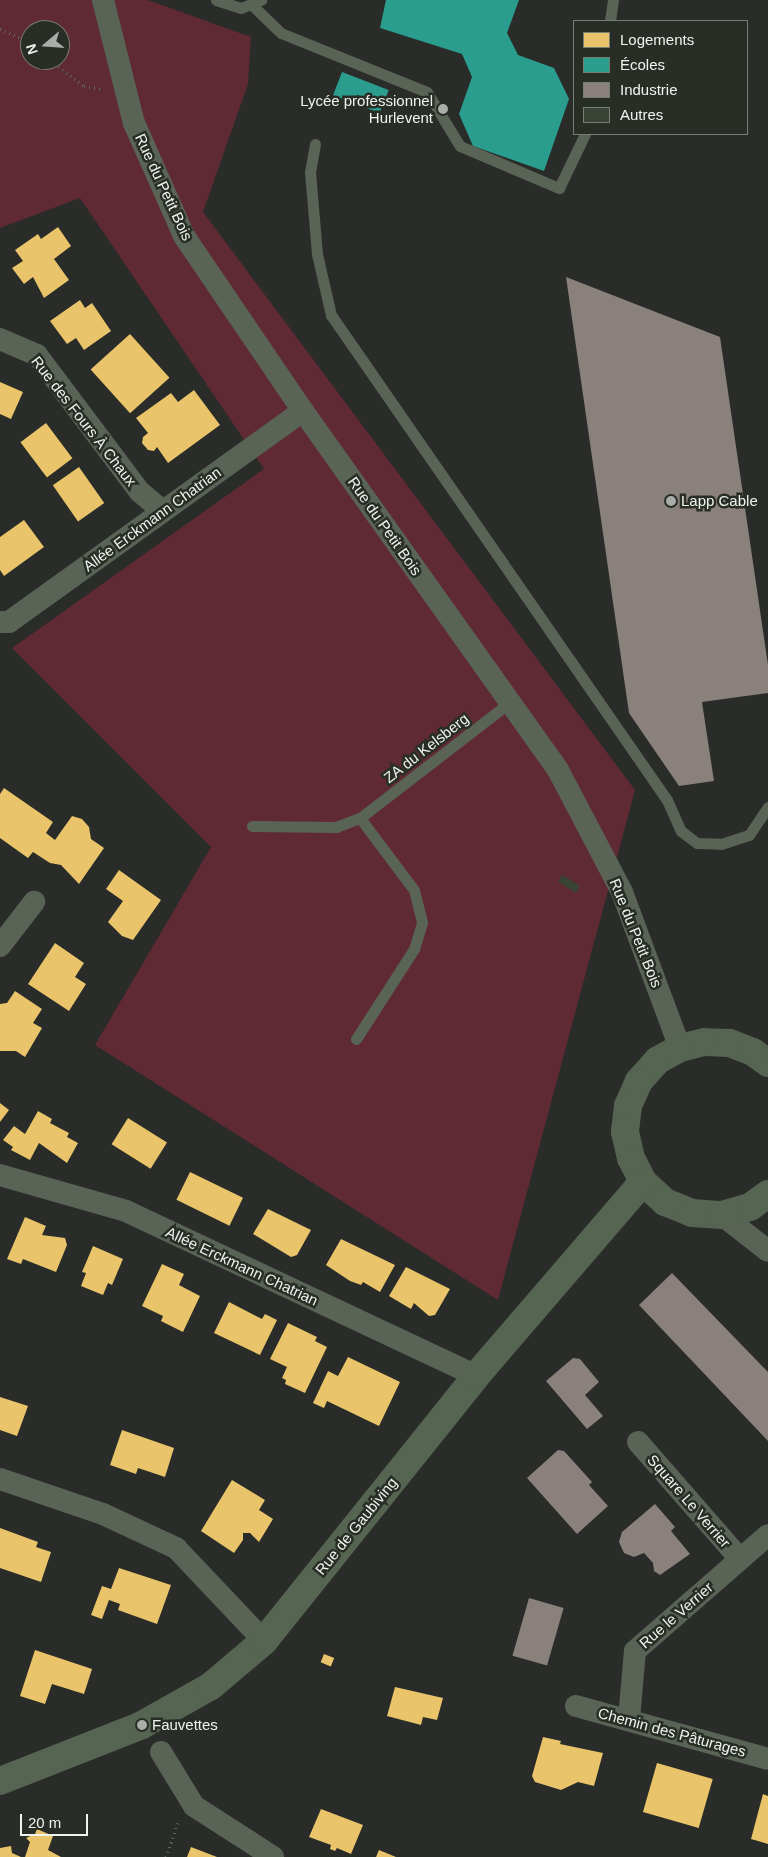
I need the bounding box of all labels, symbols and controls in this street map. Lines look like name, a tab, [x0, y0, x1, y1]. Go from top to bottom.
north arrow	[20, 20, 70, 70]
legend	[573, 20, 748, 135]
text: Logements	[620, 31, 694, 48]
text: N	[23, 42, 41, 57]
text: Écoles	[620, 56, 665, 73]
text: Industrie	[620, 81, 678, 98]
place label: Lycée professionnel Hurlevent	[300, 91, 433, 126]
marker: Lycée professionnel Hurlevent	[437, 103, 449, 115]
text: Autres	[620, 106, 663, 123]
street label: Rue du Petit Bois	[131, 131, 197, 243]
street label: Rue des Fours À Chaux	[28, 352, 140, 490]
street label: Allée Erckmann Chatrian	[80, 463, 224, 575]
street label: Rue du Petit Bois	[344, 473, 426, 579]
place label: Lapp Cable	[681, 492, 758, 510]
marker: Lapp Cable	[665, 495, 677, 507]
street label: ZA du Kelsberg	[380, 709, 472, 787]
street label: Rue du Petit Bois	[606, 876, 666, 990]
street label: Allée Erckmann Chatrian	[163, 1223, 321, 1309]
street label: Square Le Verrier	[644, 1451, 734, 1551]
street label: Rue de Gaubiving	[311, 1474, 401, 1578]
street label: Rue le Verrier	[635, 1578, 717, 1652]
street label: Chemin des Pâturages	[596, 1704, 748, 1760]
place label: Fauvettes	[152, 1716, 218, 1734]
marker: Fauvettes	[136, 1719, 148, 1731]
scale bar	[22, 1804, 90, 1836]
text: 20 m	[28, 1814, 61, 1831]

